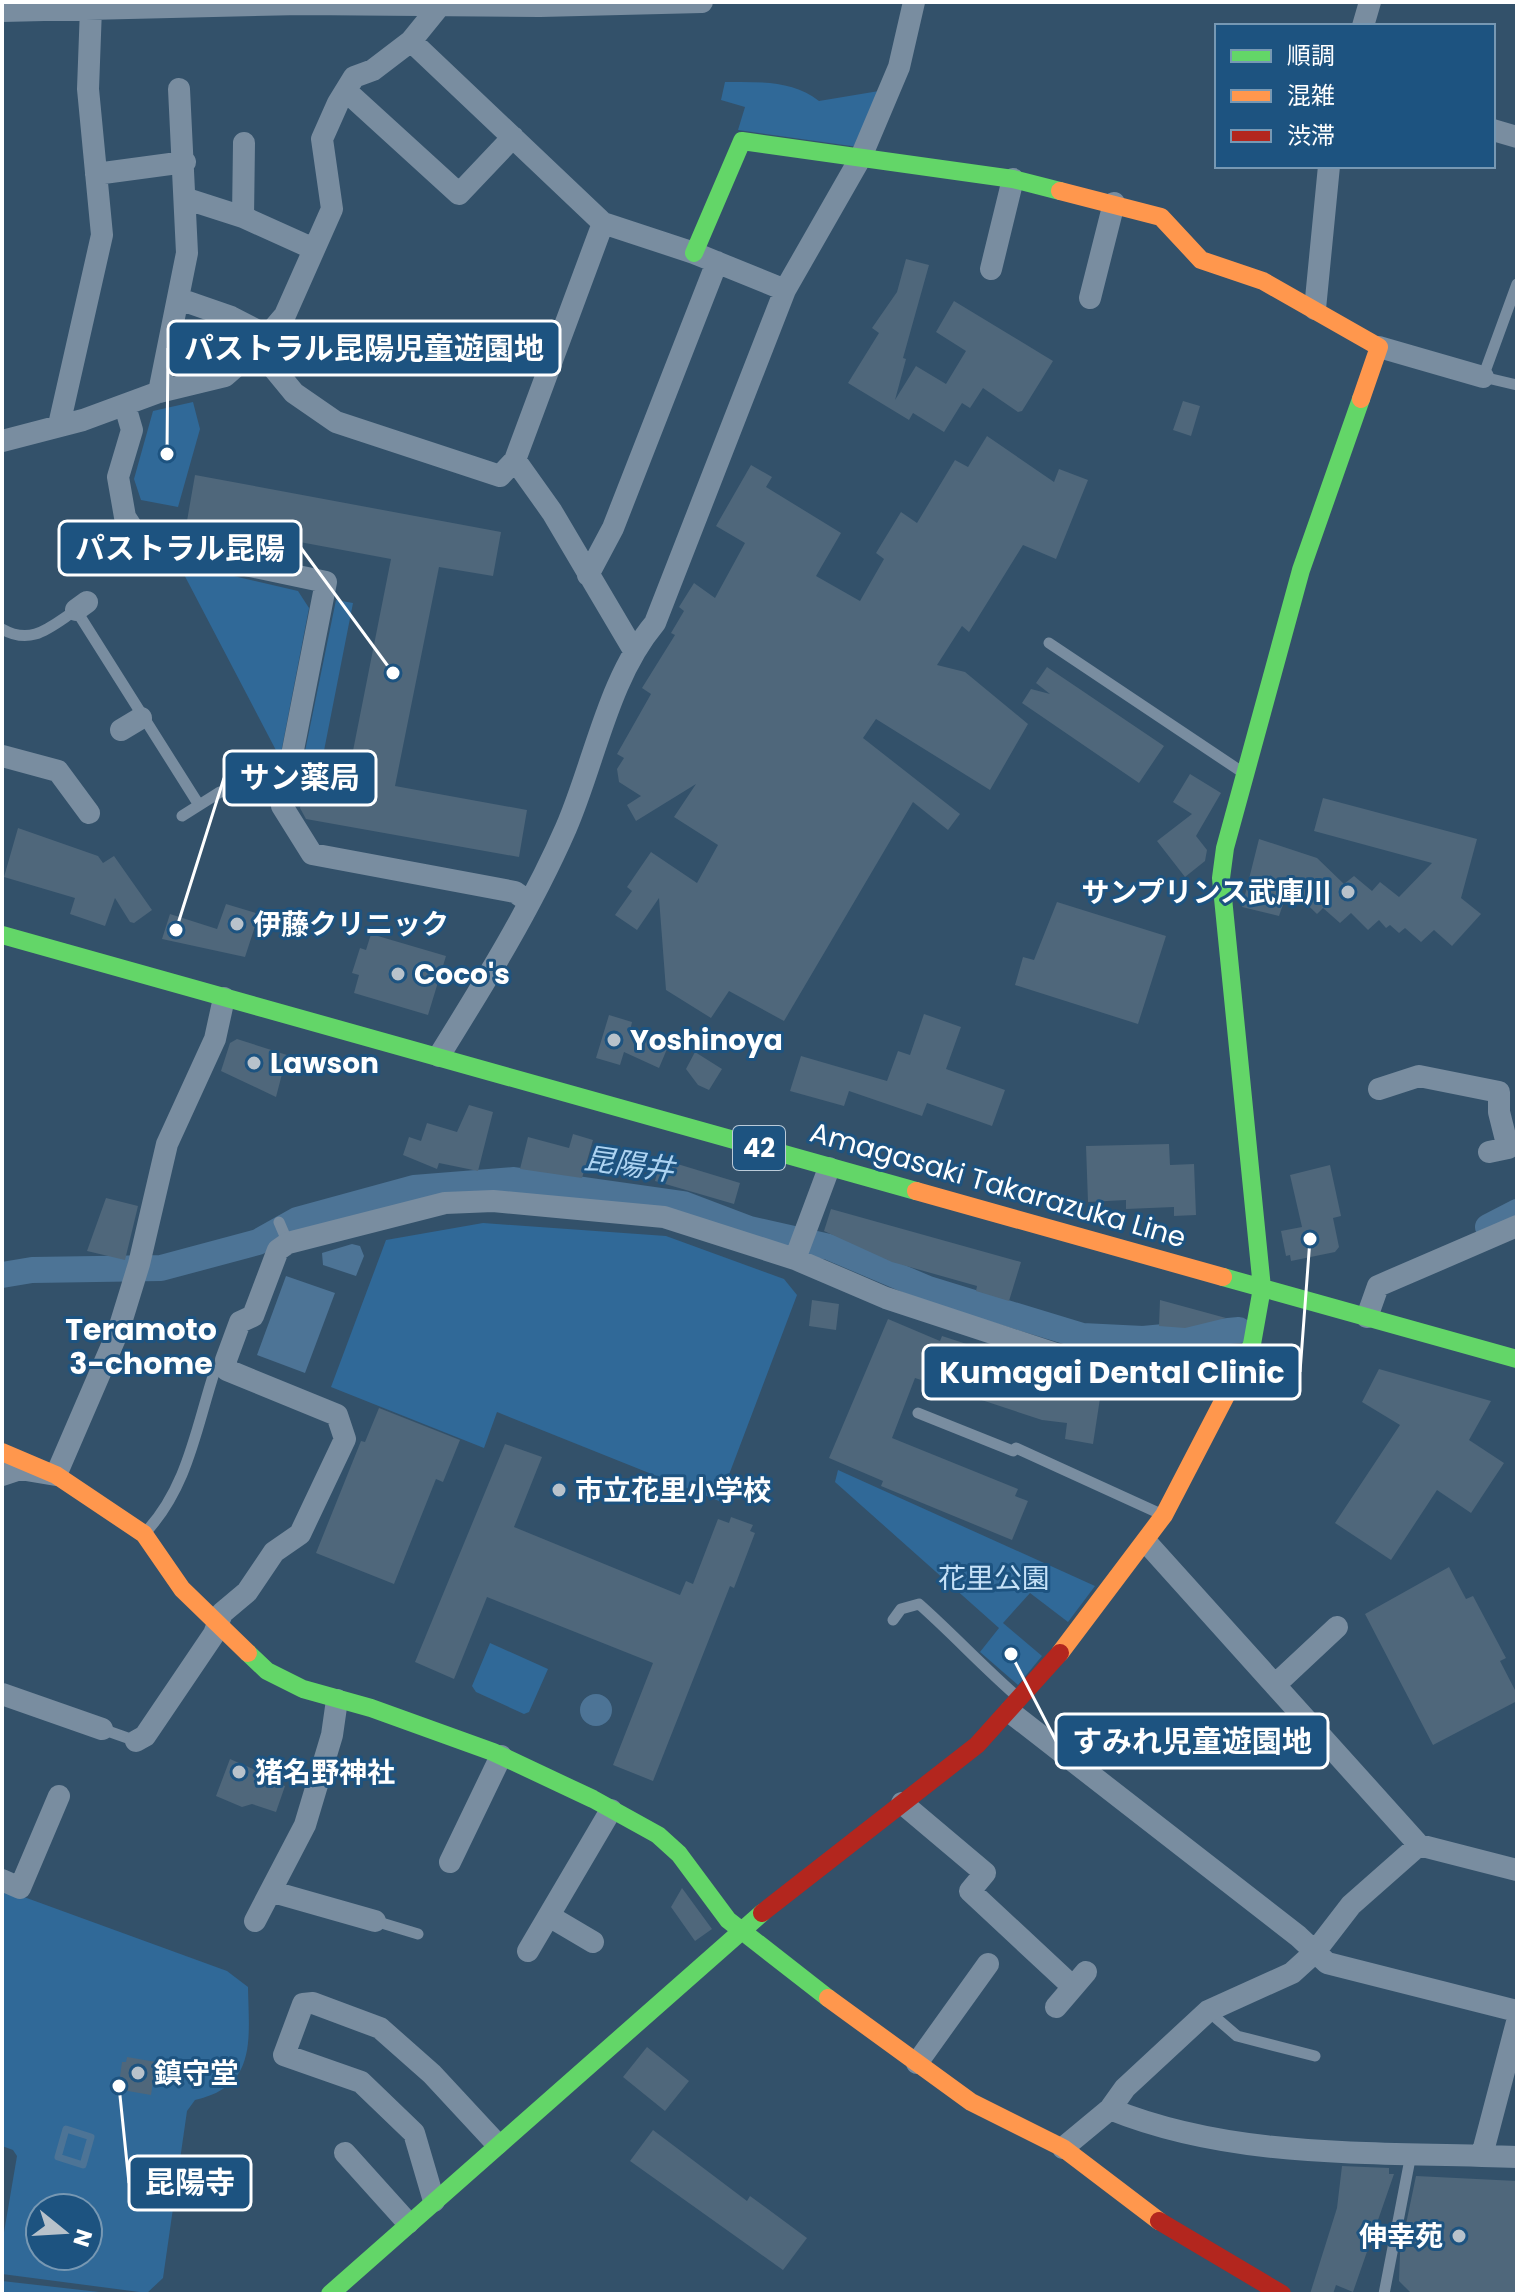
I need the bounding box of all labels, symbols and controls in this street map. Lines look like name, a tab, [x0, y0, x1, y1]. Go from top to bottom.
legend	[1215, 24, 1495, 168]
text: 順調	[1287, 39, 1335, 72]
text: 混雑	[1287, 79, 1335, 112]
text: 渋滞	[1287, 119, 1335, 152]
callout: パストラル昆陽児童遊園地	[168, 321, 560, 375]
text: パストラル昆陽児童遊園地	[184, 327, 544, 370]
callout: パストラル昆陽	[59, 521, 301, 575]
text: パストラル昆陽	[75, 527, 285, 570]
callout: サン薬局	[224, 751, 376, 805]
text: サン薬局	[240, 756, 360, 799]
place label: サンプリンス武庫川	[1081, 873, 1332, 912]
marker: サンプリンス武庫川	[1339, 883, 1357, 901]
place label: 伊藤クリニック	[253, 905, 449, 944]
marker: 伊藤クリニック	[228, 915, 246, 933]
place label: Coco's	[414, 955, 510, 994]
marker: Coco's	[389, 965, 407, 983]
place label: Yoshinoya	[630, 1021, 783, 1060]
marker: Yoshinoya	[605, 1031, 623, 1049]
place label: Lawson	[270, 1044, 379, 1083]
marker: Lawson	[245, 1054, 263, 1072]
street label: Amagasaki Takarazuka Line	[805, 1113, 1191, 1257]
road number: 42	[733, 1126, 785, 1170]
water label: 昆陽井	[581, 1136, 680, 1192]
district label: Teramoto 3-chome	[65, 1308, 217, 1385]
callout: Kumagai Dental Clinic	[923, 1345, 1300, 1399]
text: Kumagai Dental Clinic	[939, 1351, 1285, 1394]
place label: 市立花里小学校	[575, 1471, 771, 1510]
marker: 市立花里小学校	[550, 1481, 568, 1499]
park label: 花里公園	[938, 1559, 1050, 1598]
callout: すみれ児童遊園地	[1056, 1714, 1328, 1768]
text: すみれ児童遊園地	[1072, 1720, 1312, 1763]
place label: 猪名野神社	[255, 1753, 395, 1792]
marker: 猪名野神社	[230, 1763, 248, 1781]
place label: 鎮守堂	[154, 2054, 238, 2093]
marker: 鎮守堂	[129, 2064, 147, 2082]
callout: 昆陽寺	[129, 2156, 251, 2210]
text: 昆陽寺	[145, 2161, 235, 2204]
north arrow	[24, 2192, 104, 2272]
place label: 伸幸苑	[1359, 2217, 1443, 2256]
text: N	[65, 2225, 100, 2251]
marker: 伸幸苑	[1450, 2227, 1468, 2245]

